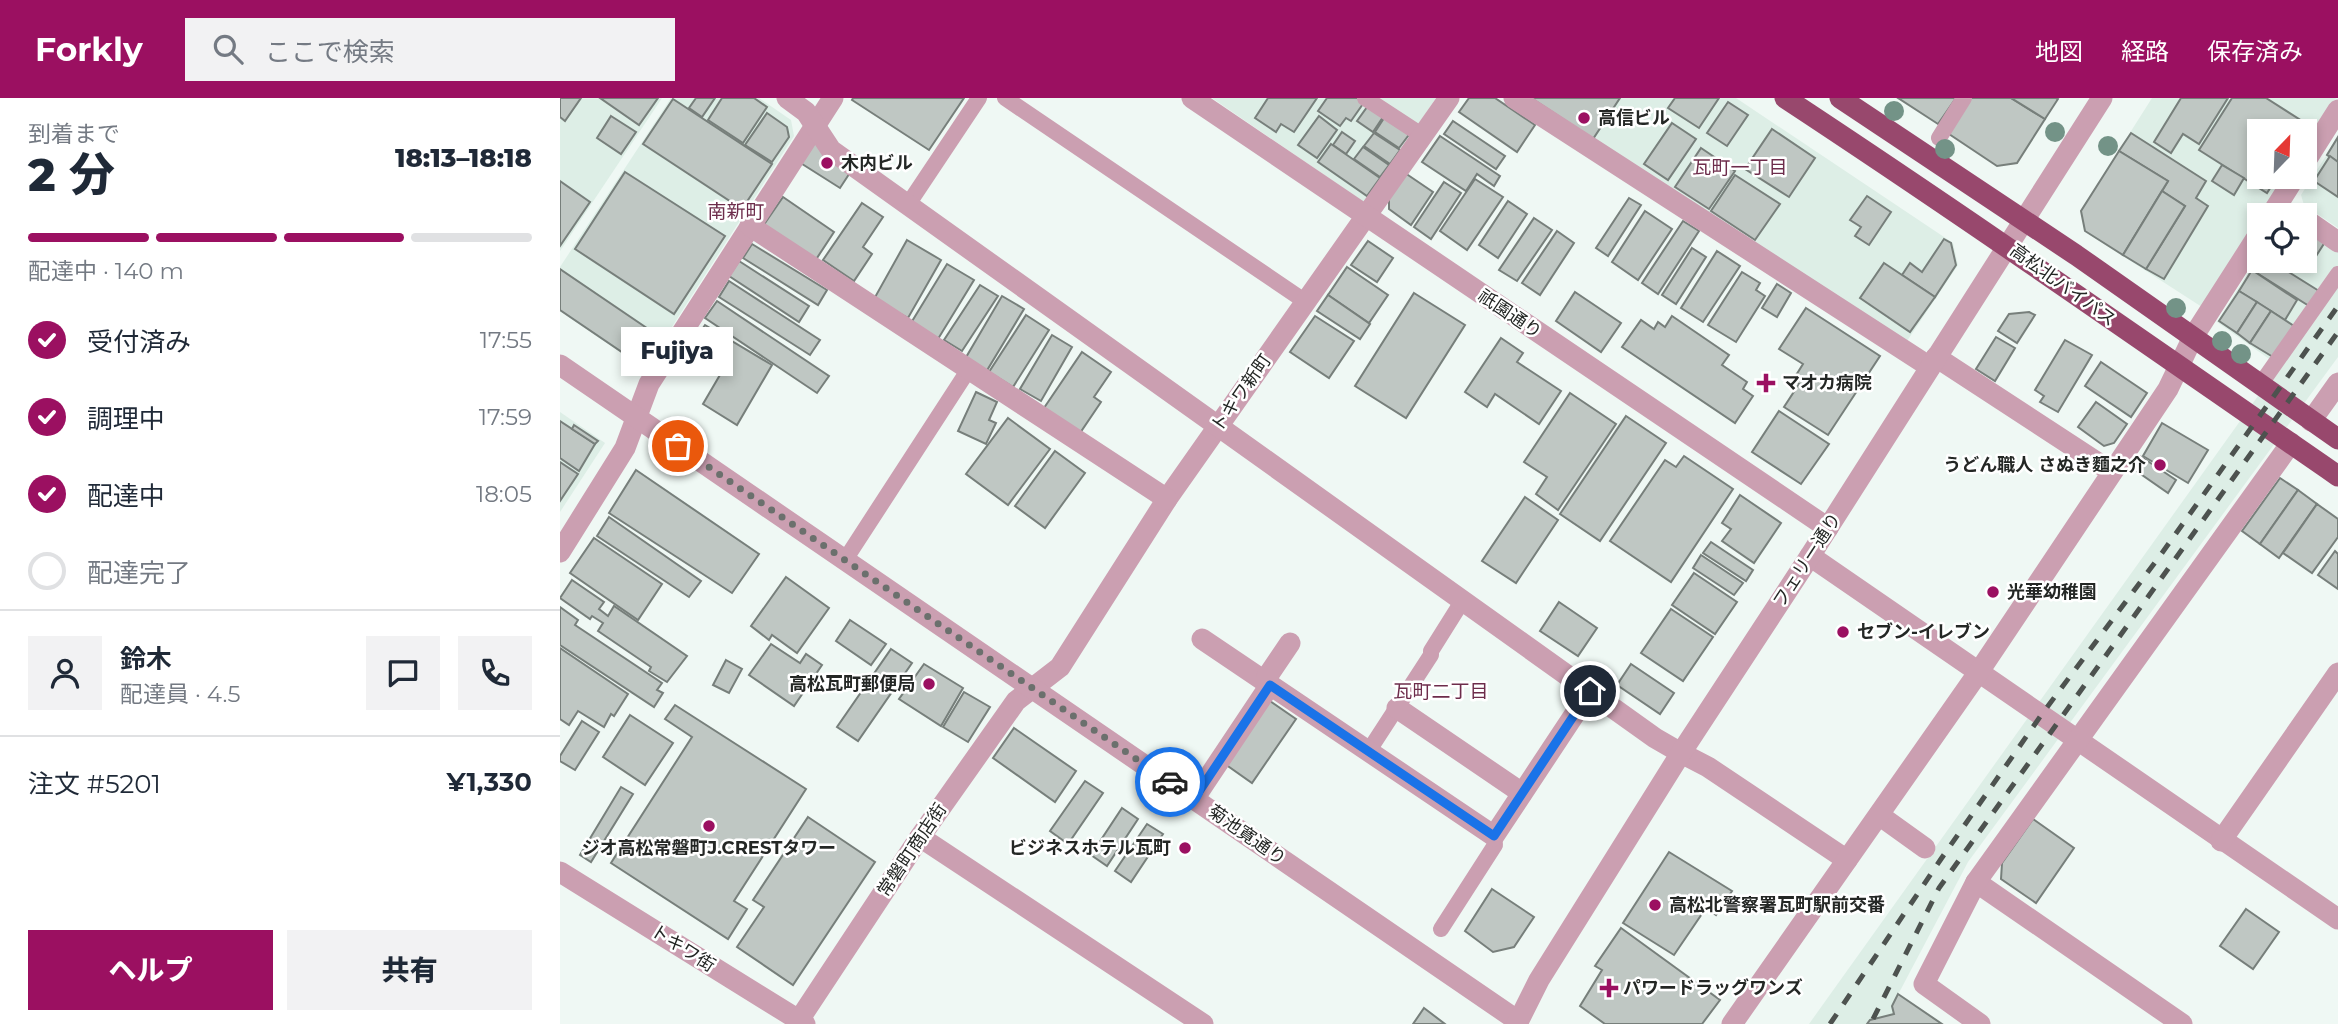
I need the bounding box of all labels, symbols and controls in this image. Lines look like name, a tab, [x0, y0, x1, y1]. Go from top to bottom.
search box	[185, 18, 675, 81]
text: Forkly	[35, 29, 143, 69]
icon: search	[209, 30, 247, 68]
text: ここで検索	[265, 36, 395, 68]
text: 地図	[2035, 37, 2083, 66]
text: 経路	[2121, 37, 2169, 66]
text: 保存済み	[2207, 37, 2303, 66]
place label: 高信ビル	[1598, 107, 1670, 129]
marker: 高信ビル	[1576, 110, 1592, 126]
north arrow	[2247, 119, 2317, 189]
map controls	[2247, 119, 2317, 273]
text: 到着まで	[28, 120, 120, 148]
text: 18:13–18:18	[395, 142, 532, 174]
text: 2 分	[28, 146, 115, 203]
place label: 木内ビル	[841, 152, 913, 174]
marker: 木内ビル	[819, 155, 835, 171]
district label: 瓦町一丁目	[1692, 156, 1788, 179]
district label: 南新町	[707, 200, 765, 223]
button: locate	[2247, 203, 2317, 273]
street label: 高松北バイパス	[2006, 239, 2120, 331]
text: 配達中 · 140 m	[28, 257, 184, 285]
street label: 祇園通り	[1474, 285, 1546, 343]
icon: check	[28, 321, 66, 359]
text: 受付済み	[87, 326, 191, 358]
text: 17:55	[480, 326, 532, 354]
callout: Fujiya	[622, 327, 734, 376]
text: Fujiya	[640, 337, 714, 365]
street label: トキワ新町	[1206, 350, 1276, 436]
place label: マオカ病院	[1782, 372, 1872, 394]
marker: マオカ病院	[1756, 373, 1776, 393]
icon: check	[28, 398, 66, 436]
text: 調理中	[87, 403, 165, 435]
text: 17:59	[479, 403, 532, 431]
pin	[648, 416, 708, 476]
icon: bag	[659, 427, 697, 465]
place label: うどん職人 さぬき麵之介	[1943, 454, 2146, 476]
marker: うどん職人 さぬき麵之介	[2152, 457, 2168, 473]
icon: check	[28, 475, 66, 513]
text: 配達中	[87, 480, 165, 512]
text: 18:05	[476, 480, 532, 508]
street label: フェリー通り	[1768, 509, 1846, 611]
text: 配達完了	[87, 557, 191, 589]
place label: 光華幼稚園	[2007, 581, 2097, 603]
marker: 光華幼稚園	[1985, 584, 2001, 600]
place label: セブン-イレブン	[1857, 621, 1990, 643]
marker: セブン-イレブン	[1835, 624, 1851, 640]
button: person	[28, 636, 102, 710]
button: chat	[366, 636, 440, 710]
button: phone	[458, 636, 532, 710]
text: 鈴木	[120, 643, 172, 675]
pin	[1560, 661, 1620, 721]
icon: home	[1571, 672, 1609, 710]
place label: 高松瓦町郵便局	[789, 673, 915, 695]
marker: 高松瓦町郵便局	[921, 676, 937, 692]
text: 配達員 · 4.5	[120, 680, 240, 708]
district label: 瓦町二丁目	[1393, 680, 1489, 703]
courier	[1135, 747, 1205, 817]
icon: car	[1151, 763, 1189, 801]
text: ¥1,330	[447, 766, 532, 798]
text: 注文 #5201	[28, 768, 161, 800]
street label: 常磐町商店街	[873, 799, 951, 901]
street label: 菊池寛通り	[1204, 800, 1290, 870]
marker: ジオ高松常磐町J.CRESTタワー	[701, 818, 717, 834]
place label: ジオ高松常磐町J.CRESTタワー	[582, 837, 836, 859]
place label: ビジネスホテル瓦町	[1009, 837, 1171, 859]
marker: ビジネスホテル瓦町	[1177, 840, 1193, 856]
place label: 高松北警察署瓦町駅前交番	[1669, 894, 1885, 916]
marker: 高松北警察署瓦町駅前交番	[1647, 897, 1663, 913]
street label: トキワ街	[647, 920, 719, 976]
button: ヘルプ	[28, 930, 273, 1010]
button: 共有	[287, 930, 532, 1010]
place label: パワードラッグワンズ	[1623, 977, 1803, 999]
marker: パワードラッグワンズ	[1601, 980, 1617, 996]

